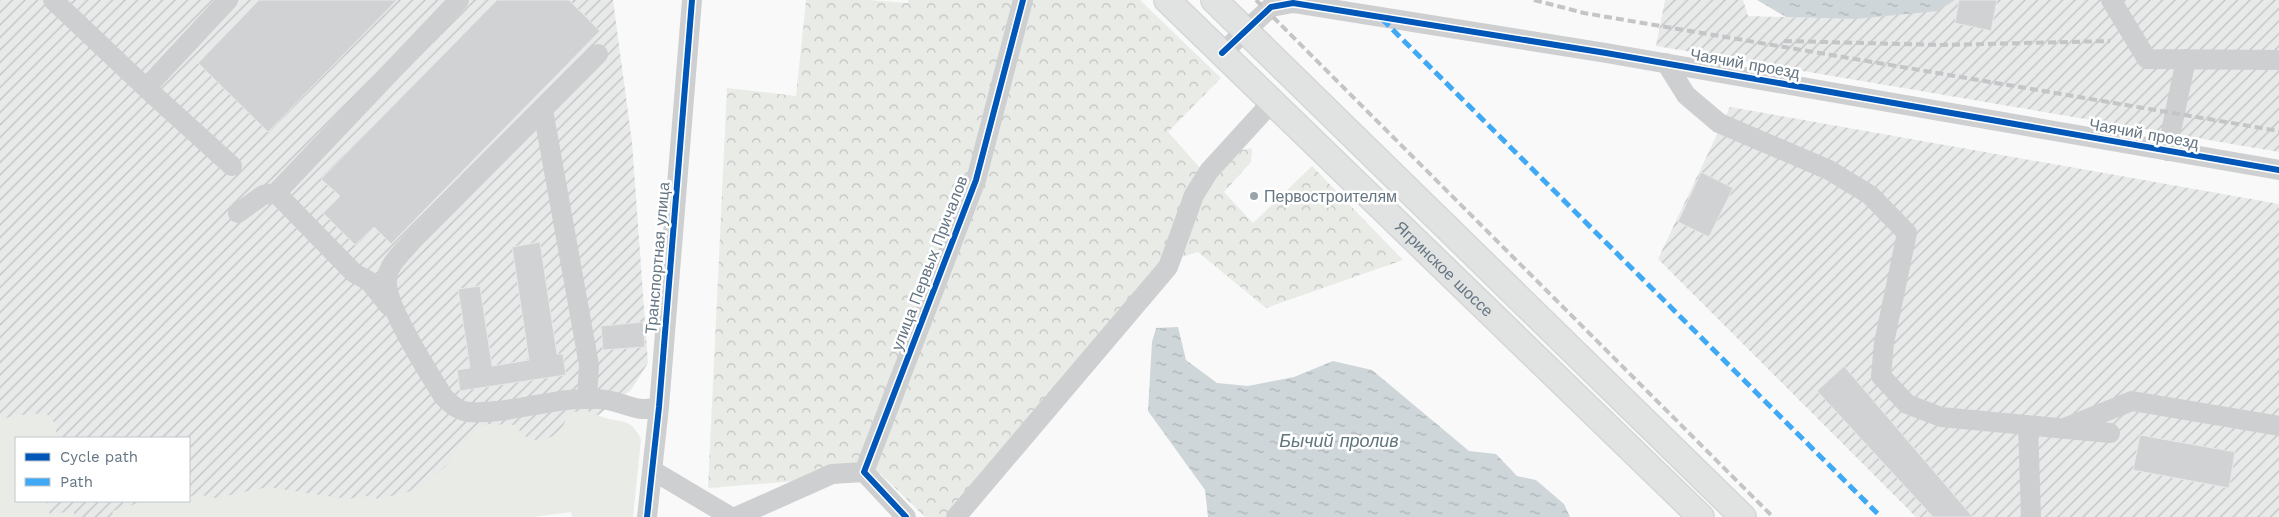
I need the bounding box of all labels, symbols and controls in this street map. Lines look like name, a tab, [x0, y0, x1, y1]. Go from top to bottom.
street label: Чаячий проезд	[1688, 44, 1802, 83]
street label: Чаячий проезд	[2087, 114, 2201, 153]
street label: улица Первых Причалов	[887, 173, 972, 353]
street label: Транспортная улица	[641, 181, 674, 335]
place label: Первостроителям	[1264, 187, 1397, 206]
marker: Первостроителям	[1248, 190, 1260, 202]
street label: Ягринское шоссе	[1391, 217, 1497, 321]
water label: Бычий пролив	[1279, 430, 1399, 451]
legend	[15, 437, 190, 502]
text: Cycle path	[60, 448, 138, 466]
text: Path	[60, 473, 93, 491]

